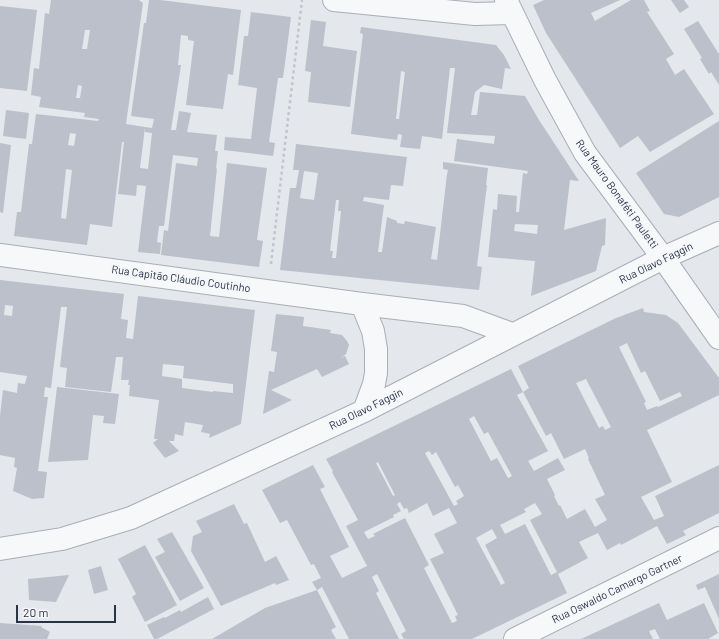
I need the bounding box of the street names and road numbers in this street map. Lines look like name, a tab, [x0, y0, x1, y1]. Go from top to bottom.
street label: Rua Mauro Bonaféti Pauletti	[573, 137, 661, 251]
street label: Rua Olavo Faggin	[617, 239, 695, 287]
street label: Rua Capitão Cláudio Coutinho	[111, 263, 251, 295]
street label: Rua Olavo Faggin	[327, 385, 405, 433]
street label: Rua Oswaldo Camargo Gartner	[550, 552, 684, 626]

